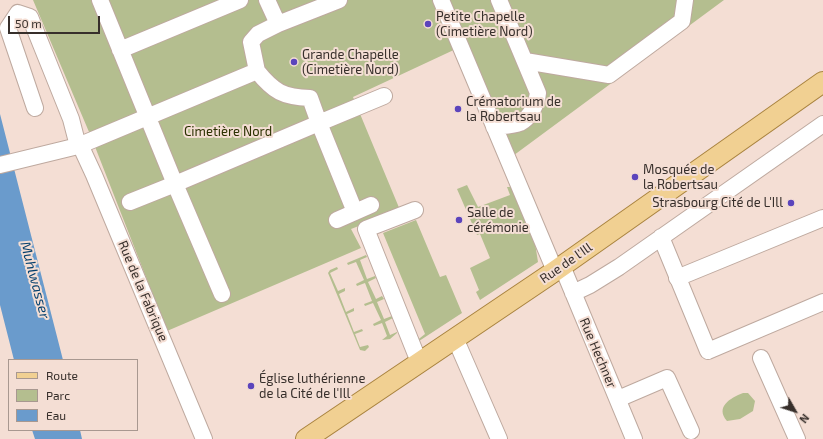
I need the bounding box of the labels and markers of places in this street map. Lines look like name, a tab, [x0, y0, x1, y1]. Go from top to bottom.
place label: Petite Chapelle (Cimetière Nord)	[436, 9, 533, 40]
marker: Petite Chapelle (Cimetière Nord)	[423, 19, 433, 29]
place label: Grande Chapelle (Cimetière Nord)	[302, 47, 399, 78]
marker: Grande Chapelle (Cimetière Nord)	[289, 57, 299, 67]
place label: Crématorium de la Robertsau	[466, 94, 561, 125]
marker: Crématorium de la Robertsau	[453, 104, 463, 114]
place label: Mosquée de la Robertsau	[643, 162, 718, 193]
marker: Mosquée de la Robertsau	[630, 172, 640, 182]
place label: Strasbourg Cité de L'Ill	[652, 195, 783, 211]
marker: Strasbourg Cité de L'Ill	[786, 198, 796, 208]
place label: Salle de cérémonie	[467, 205, 529, 236]
marker: Salle de cérémonie	[454, 215, 464, 225]
place label: Église luthérienne de la Cité de l'Ill	[259, 371, 365, 402]
marker: Église luthérienne de la Cité de l'Ill	[246, 381, 256, 391]

